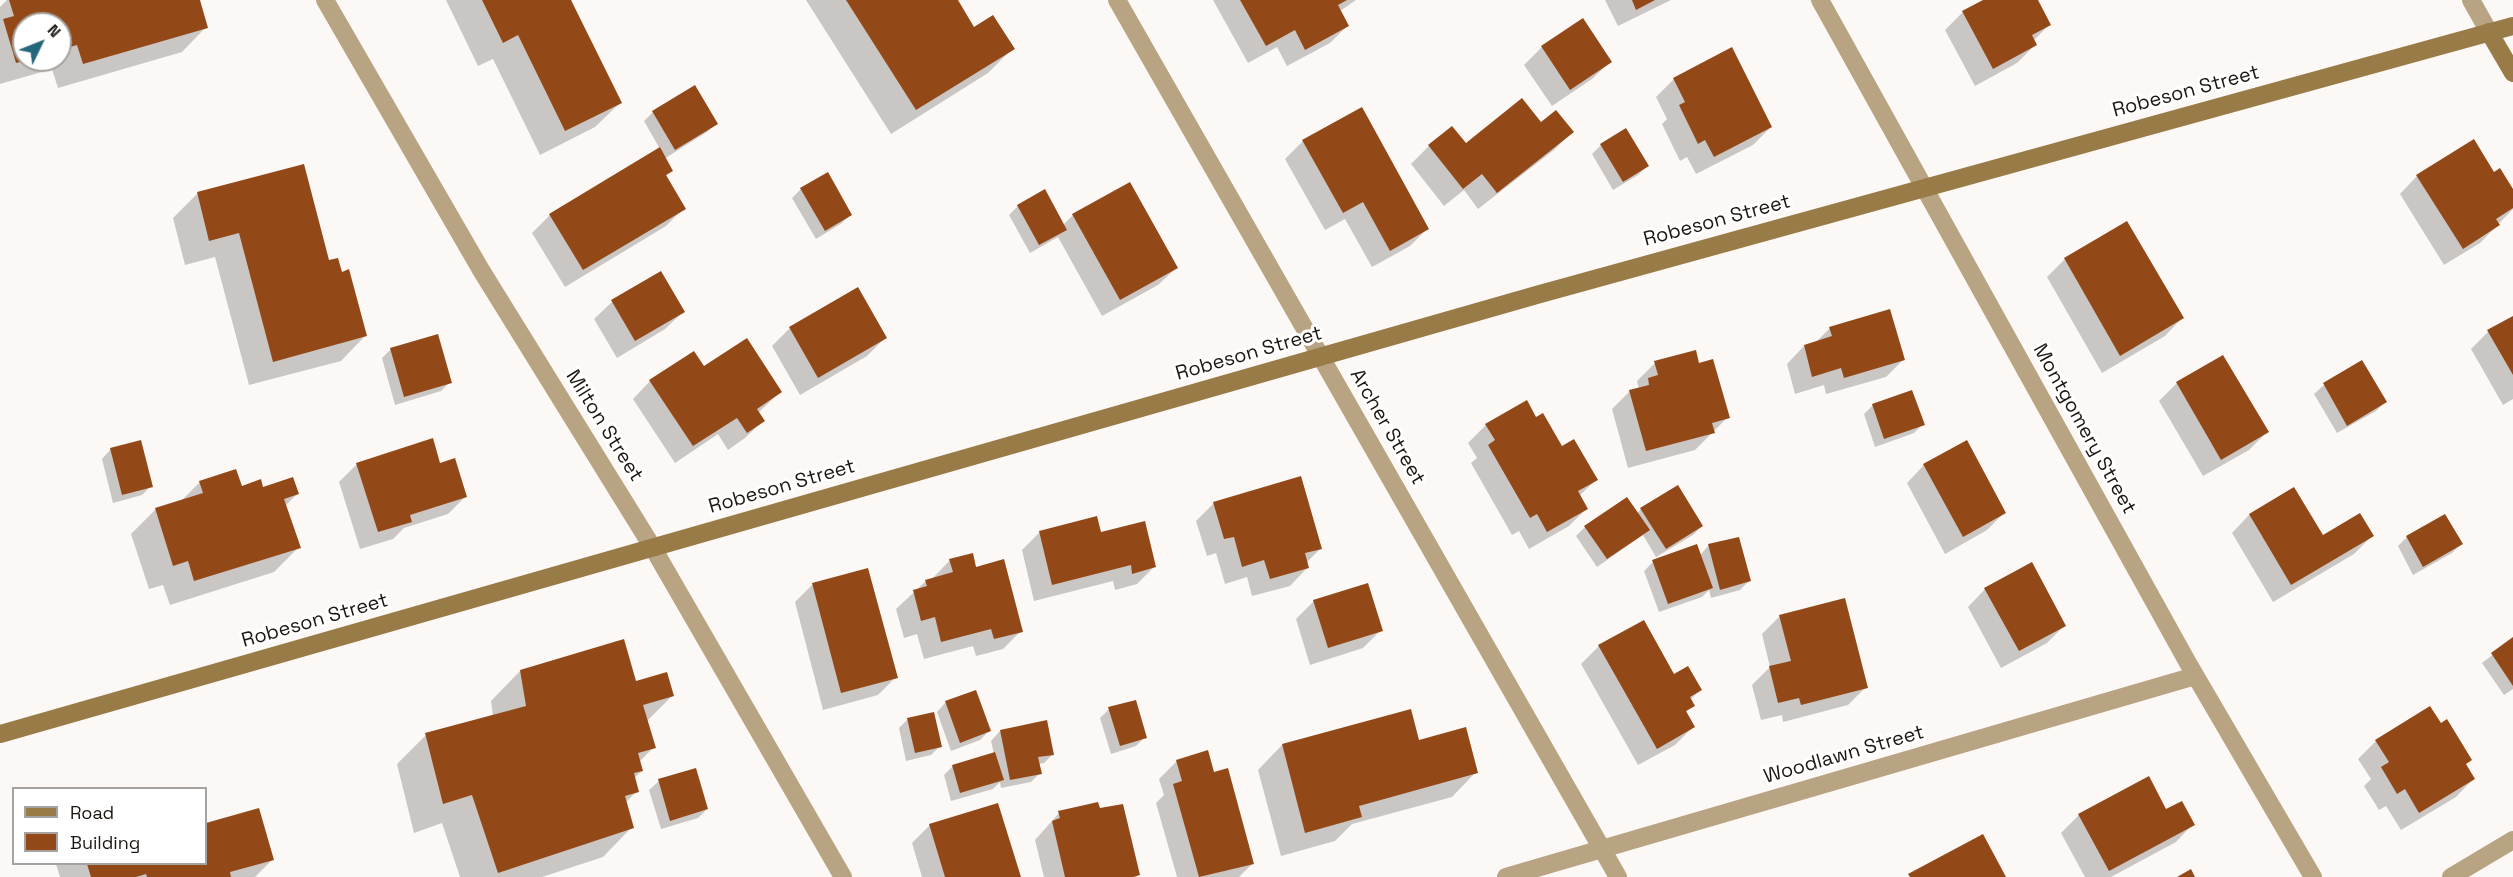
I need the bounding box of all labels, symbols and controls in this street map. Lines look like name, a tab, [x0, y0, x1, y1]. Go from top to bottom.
north arrow	[12, 12, 72, 72]
text: N	[43, 20, 65, 42]
street label: Robeson Street	[2110, 61, 2262, 123]
street label: Robeson Street	[1641, 190, 1793, 252]
street label: Robeson Street	[1173, 322, 1325, 386]
street label: Montgomery Street	[2027, 340, 2141, 518]
street label: Archer Street	[1344, 365, 1430, 489]
street label: Milton Street	[560, 366, 648, 486]
street label: Robeson Street	[706, 455, 858, 519]
street label: Robeson Street	[239, 589, 391, 653]
street label: Woodlawn Street	[1761, 721, 1927, 789]
legend	[12, 787, 207, 865]
text: Road	[70, 801, 114, 824]
text: Building	[70, 831, 140, 854]

